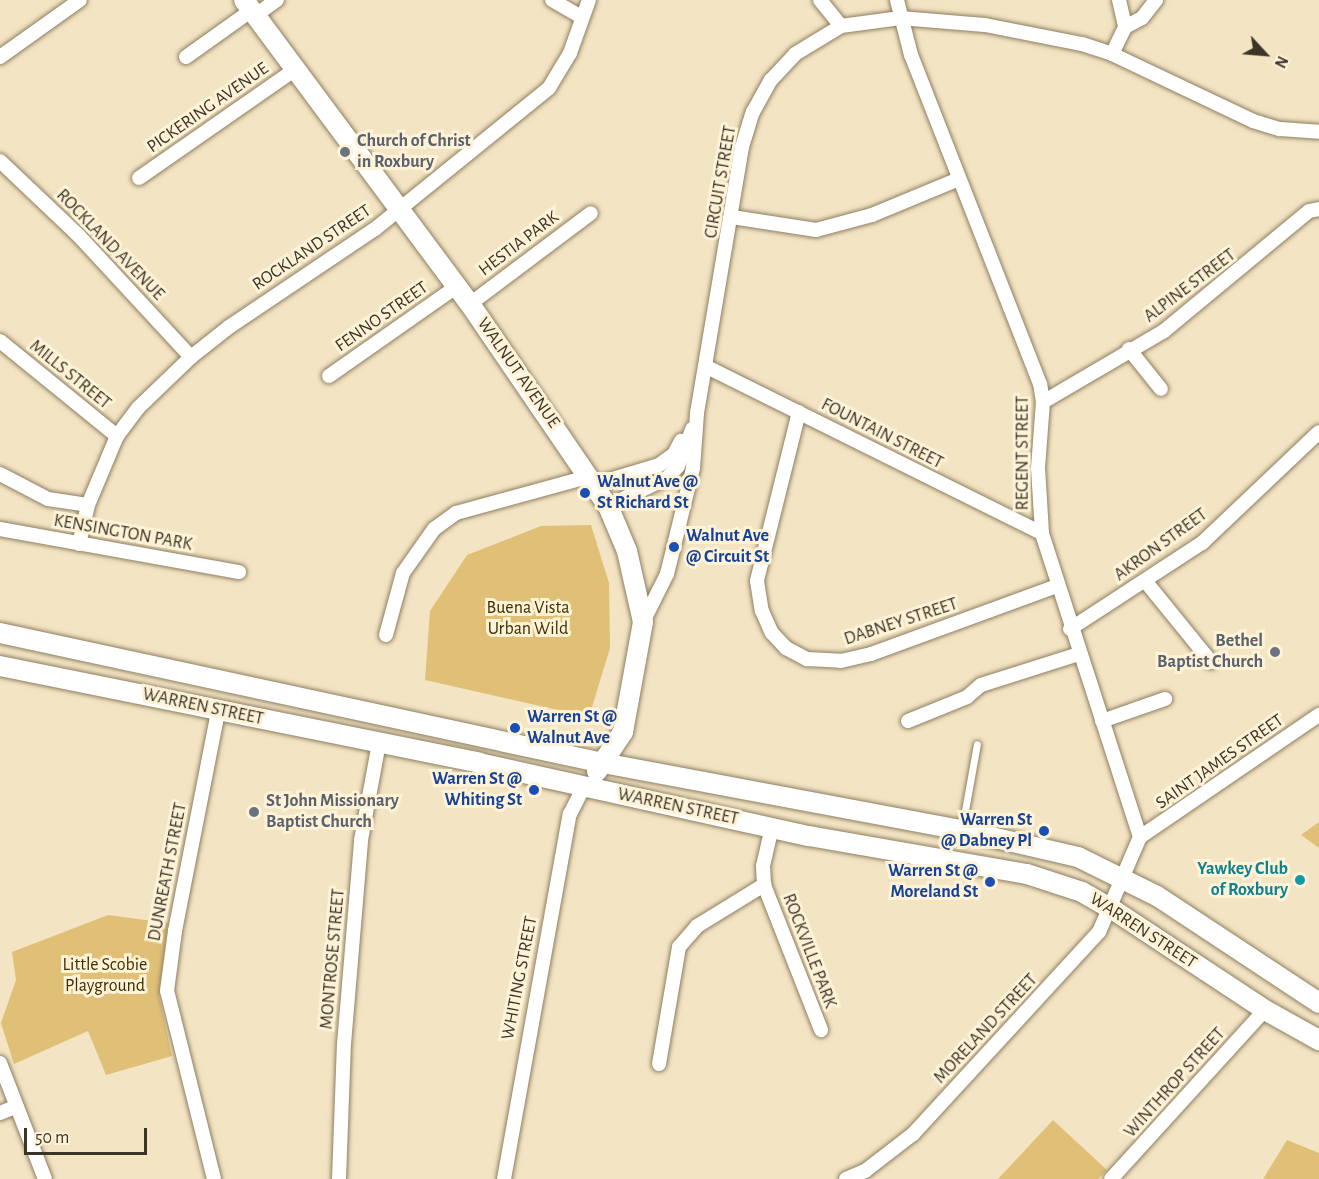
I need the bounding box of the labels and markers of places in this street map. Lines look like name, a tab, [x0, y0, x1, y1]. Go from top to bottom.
place label: Church of Christ in Roxbury	[357, 131, 471, 174]
marker: Church of Christ in Roxbury	[338, 145, 352, 159]
place label: Walnut Ave @ St Richard St	[597, 472, 698, 514]
marker: Walnut Ave @ St Richard St	[578, 486, 592, 500]
place label: Walnut Ave @ Circuit St	[686, 526, 769, 568]
marker: Walnut Ave @ Circuit St	[667, 540, 681, 554]
place label: Bethel Baptist Church	[1157, 631, 1263, 674]
marker: Bethel Baptist Church	[1268, 645, 1282, 659]
place label: Warren St @ Walnut Ave	[527, 707, 617, 750]
marker: Warren St @ Walnut Ave	[508, 721, 522, 735]
place label: Warren St @ Whiting St	[432, 769, 522, 812]
marker: Warren St @ Whiting St	[527, 783, 541, 797]
place label: St John Missionary Baptist Church	[266, 791, 399, 834]
marker: St John Missionary Baptist Church	[247, 805, 261, 819]
place label: Warren St @ Dabney Pl	[941, 810, 1032, 852]
marker: Warren St @ Dabney Pl	[1037, 824, 1051, 838]
place label: Yawkey Club of Roxbury	[1197, 859, 1288, 902]
place label: Warren St @ Moreland St	[888, 861, 978, 904]
marker: Yawkey Club of Roxbury	[1293, 873, 1307, 887]
marker: Warren St @ Moreland St	[983, 875, 997, 889]

